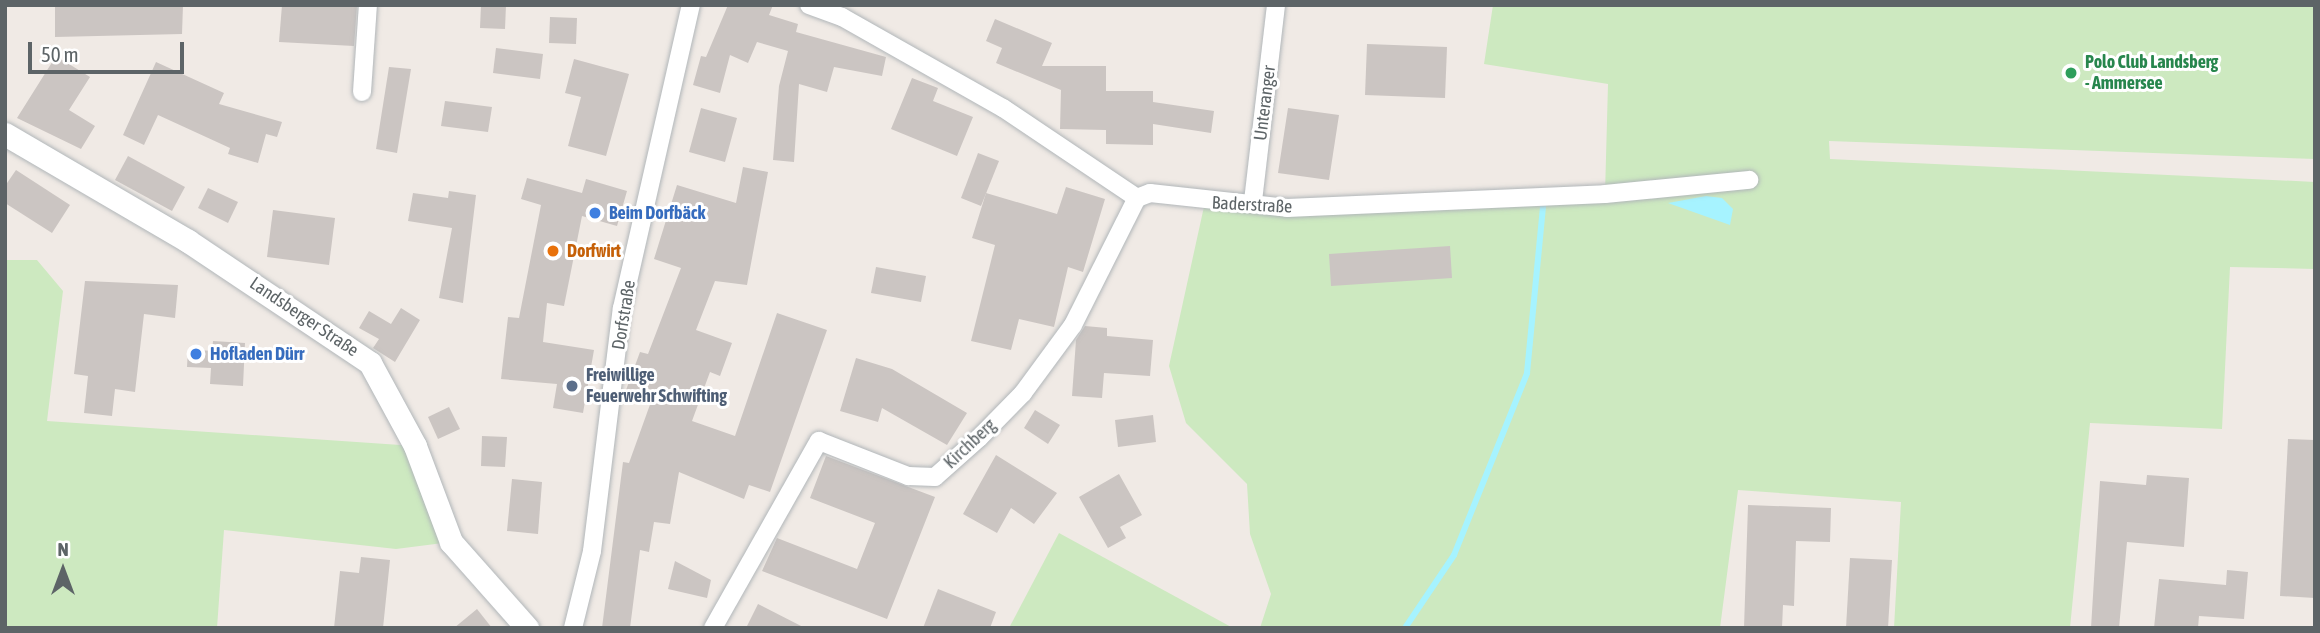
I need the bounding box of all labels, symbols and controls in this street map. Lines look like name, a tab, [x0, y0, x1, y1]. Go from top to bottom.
scale bar	[32, 28, 187, 72]
text: 50 m	[41, 42, 79, 66]
place label: Polo Club Landsberg - Ammersee	[2085, 52, 2218, 94]
street label: Unteranger	[1250, 64, 1280, 142]
marker: Polo Club Landsberg - Ammersee	[2063, 65, 2079, 81]
street label: Baderstraße	[1211, 192, 1293, 218]
place label: Beim Dorfbäck	[609, 202, 705, 224]
marker: Beim Dorfbäck	[587, 205, 603, 221]
place label: Dorfwirt	[567, 240, 621, 262]
marker: Dorfwirt	[545, 243, 561, 259]
street label: Landsberger Straße	[246, 273, 362, 361]
street label: Dorfstraße	[608, 279, 640, 351]
place label: Hofladen Dürr	[210, 343, 304, 365]
marker: Hofladen Dürr	[188, 346, 204, 362]
place label: Freiwillige Feuerwehr Schwifting	[586, 365, 727, 408]
marker: Freiwillige Feuerwehr Schwifting	[564, 378, 580, 394]
street label: Kirchberg	[940, 415, 1000, 473]
north arrow	[28, 535, 98, 605]
text: N	[57, 538, 69, 560]

